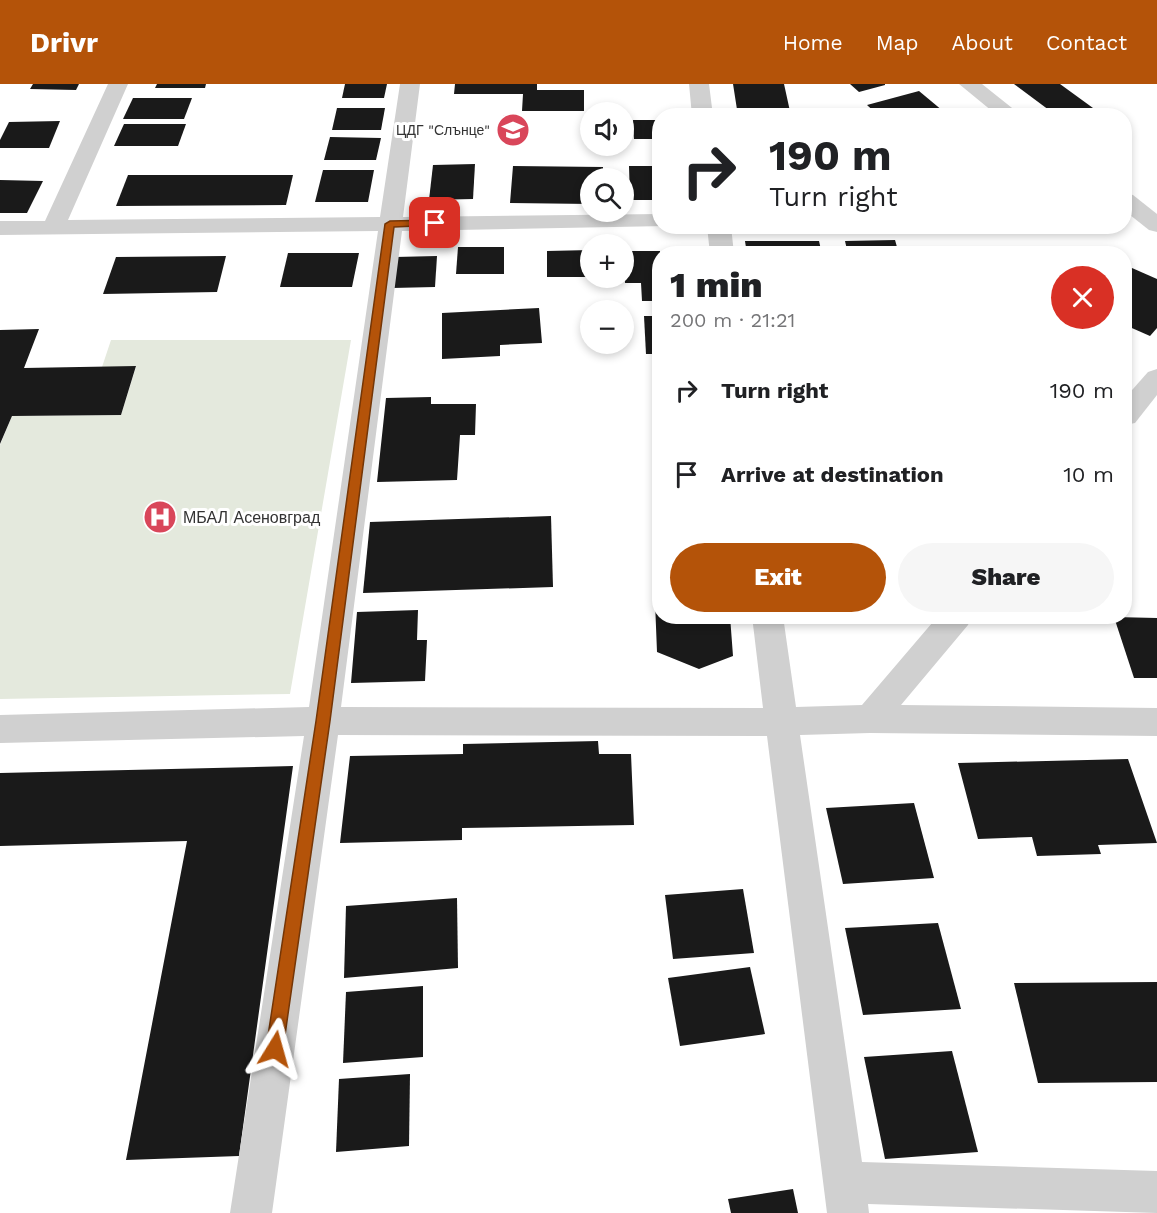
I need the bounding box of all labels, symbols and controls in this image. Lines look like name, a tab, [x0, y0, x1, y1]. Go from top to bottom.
text: Drivr	[30, 26, 98, 59]
text: Home	[783, 30, 843, 55]
text: Map	[876, 30, 919, 55]
text: About	[952, 30, 1013, 55]
text: Contact	[1046, 30, 1127, 55]
map controls	[580, 102, 634, 354]
button: sound	[580, 102, 634, 156]
school or university icon: ЦДГ "Слънце"	[495, 112, 531, 148]
place label: ЦДГ "Слънце"	[396, 122, 490, 138]
text: 190 m	[769, 131, 892, 180]
icon: right	[670, 132, 748, 210]
button: search	[580, 168, 634, 222]
text: Turn right	[769, 181, 898, 213]
pin	[409, 197, 460, 248]
icon: arrive	[418, 206, 451, 239]
button: +	[580, 234, 634, 288]
text: 1 min	[670, 264, 763, 306]
button: close	[1051, 266, 1114, 329]
button: −	[580, 300, 634, 354]
text: 200 m · 21:21	[670, 308, 795, 332]
icon: right	[670, 374, 703, 407]
text: Turn right	[721, 378, 828, 403]
text: 190 m	[1050, 378, 1114, 403]
icon: arrive	[670, 458, 703, 491]
text: Arrive at destination	[721, 462, 944, 487]
text: 10 m	[1063, 462, 1114, 487]
hospital icon: МБАЛ Асеновград	[142, 499, 178, 535]
place label: МБАЛ Асеновград	[183, 508, 321, 527]
button: Exit	[670, 543, 886, 612]
button: Share	[898, 543, 1114, 612]
position arrow	[243, 1017, 307, 1081]

